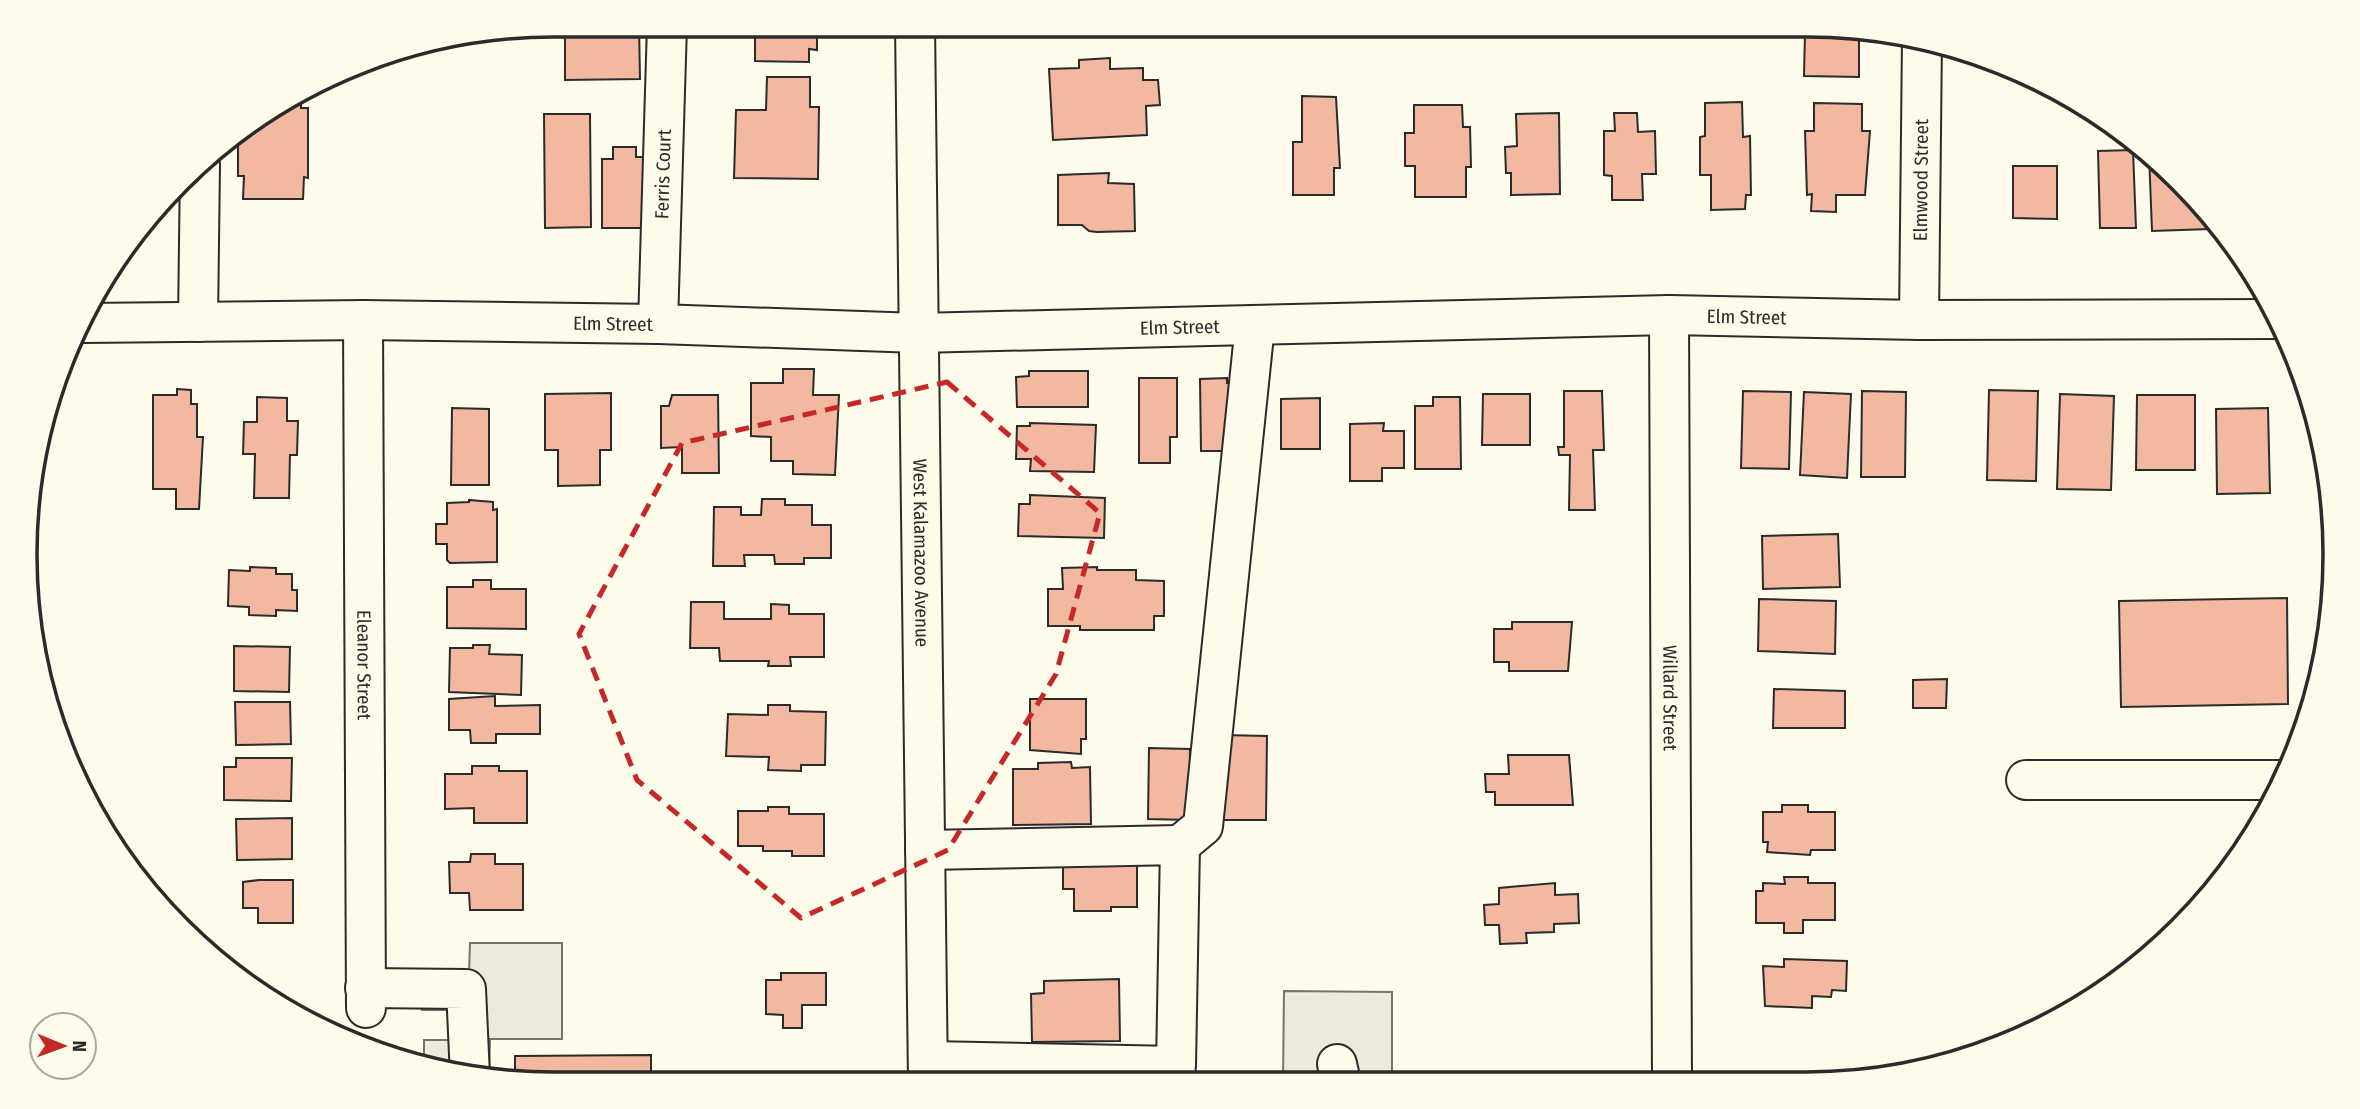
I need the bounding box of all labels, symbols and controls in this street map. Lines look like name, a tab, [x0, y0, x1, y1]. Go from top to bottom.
street label: Elmwood Street	[1908, 118, 1933, 241]
street label: Ferris Court	[650, 128, 675, 219]
street label: Elm Street	[1707, 304, 1787, 329]
street label: Elm Street	[573, 311, 654, 335]
street label: Elm Street	[1140, 314, 1221, 339]
street label: West Kalamazoo Avenue	[909, 459, 934, 647]
street label: Eleanor Street	[353, 610, 376, 721]
street label: Willard Street	[1659, 645, 1682, 752]
north arrow	[28, 1011, 98, 1081]
text: N	[68, 1040, 91, 1052]

